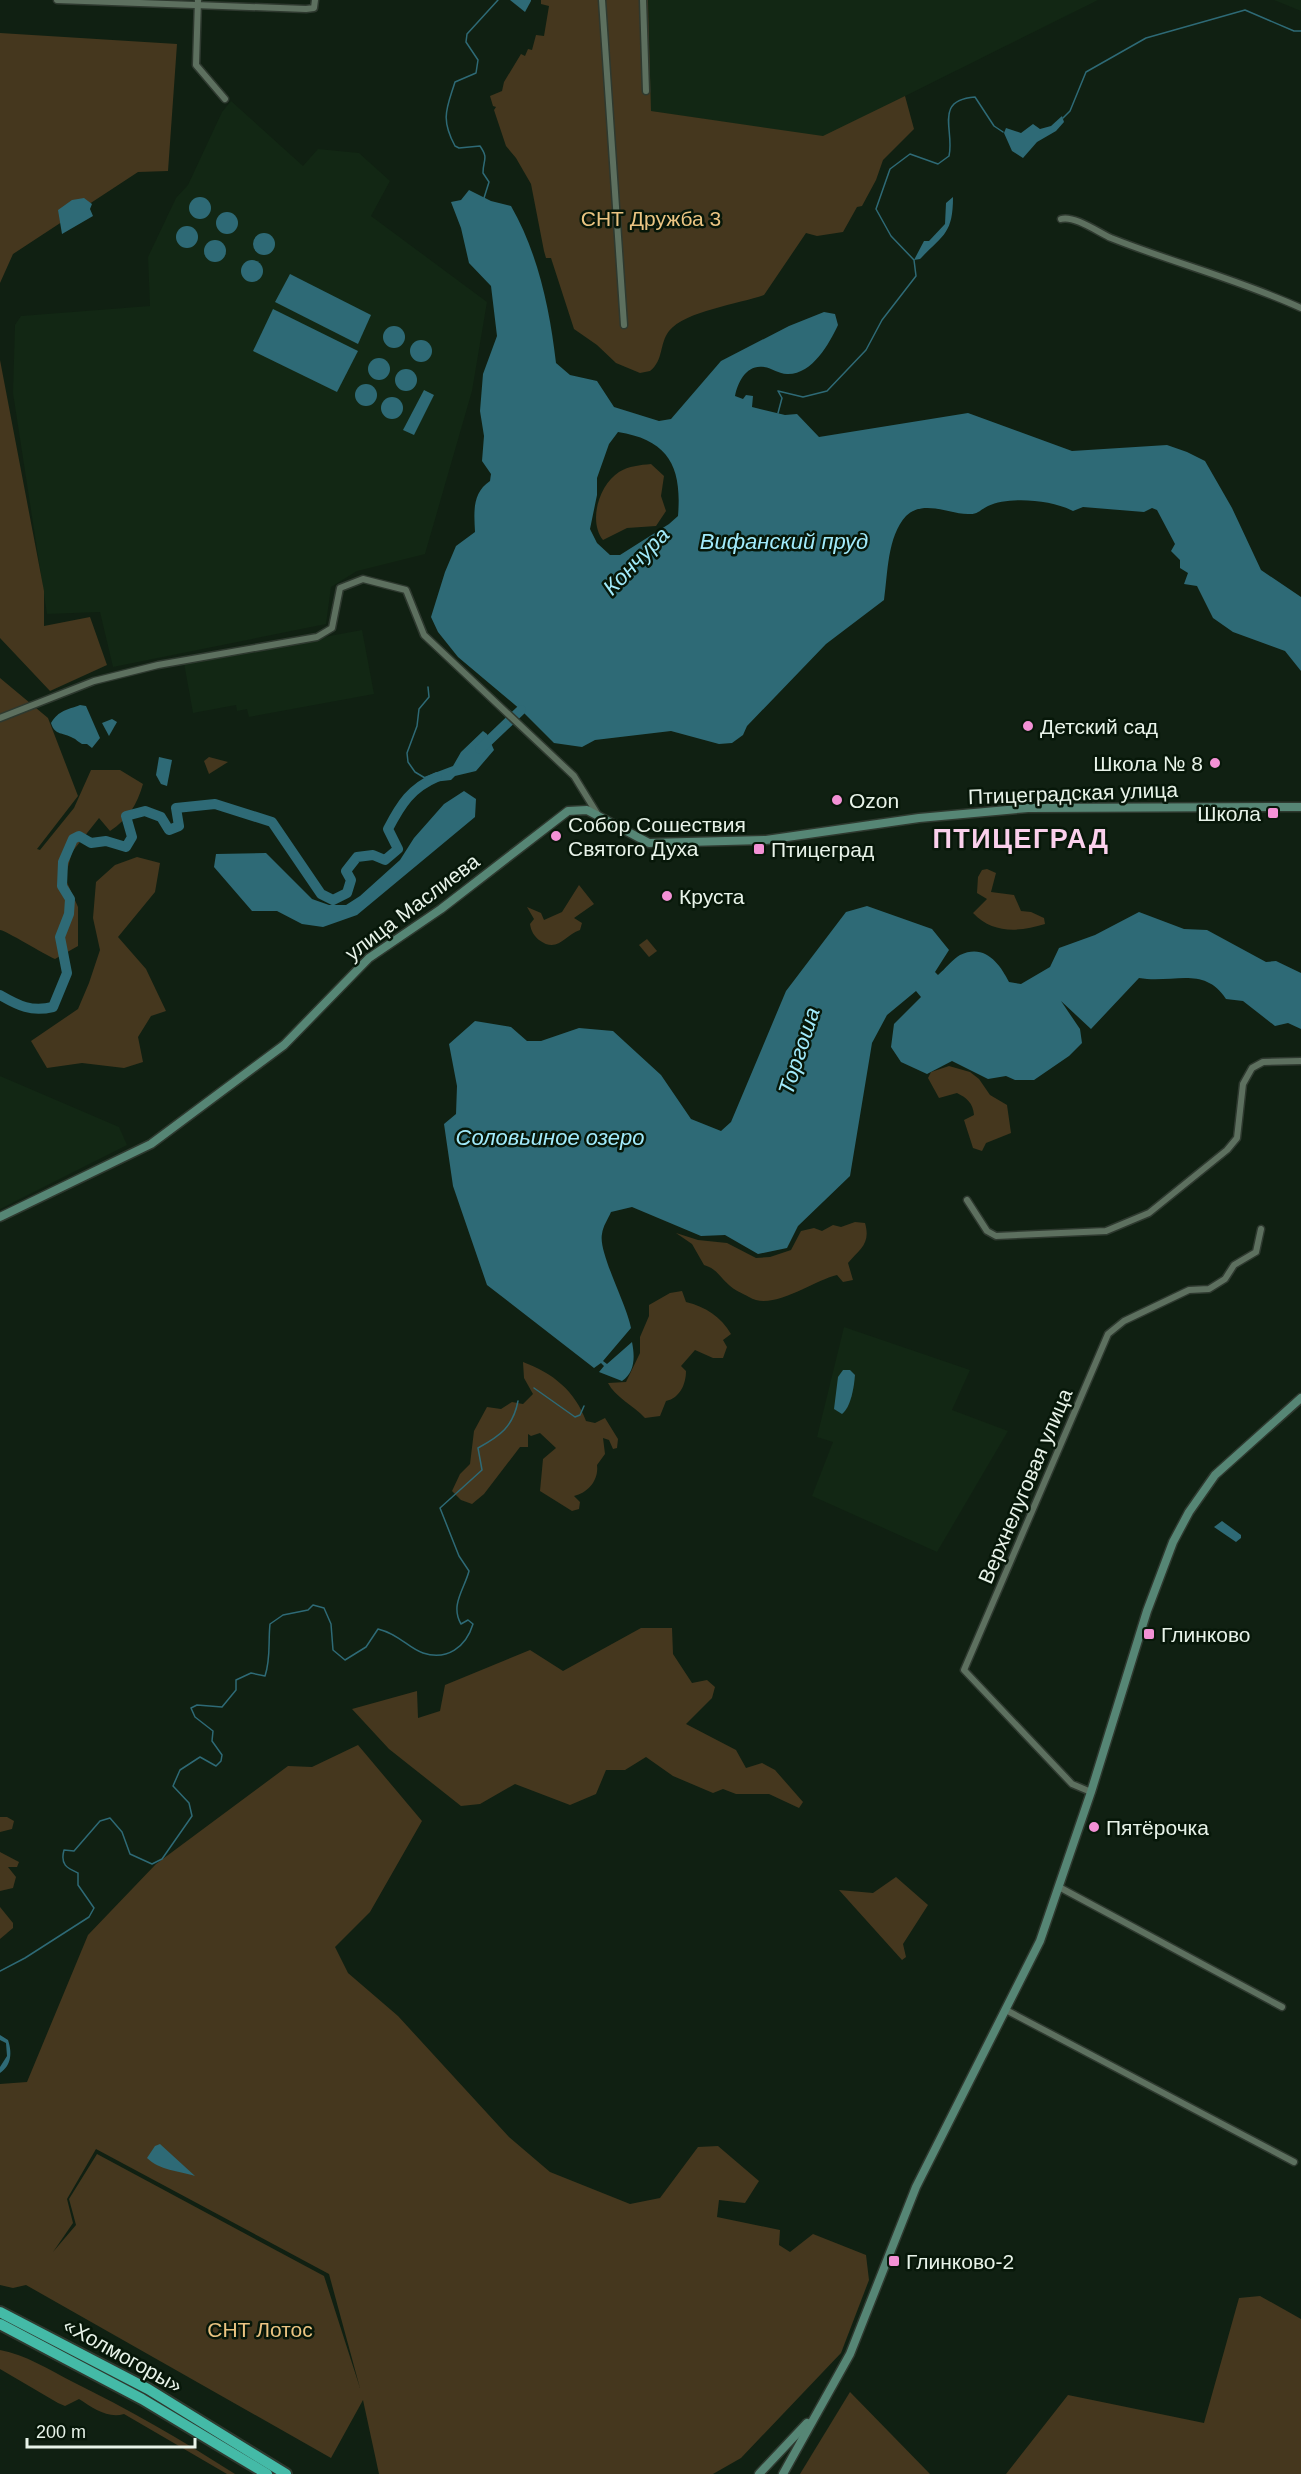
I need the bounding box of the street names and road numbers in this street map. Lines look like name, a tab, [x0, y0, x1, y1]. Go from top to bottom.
street label: Птицеградская улица	[968, 778, 1179, 808]
street label: улица Маслиева	[340, 849, 484, 965]
street label: Верхнелуговая улица	[974, 1385, 1077, 1587]
street label: «Холмогоры»	[60, 2313, 186, 2397]

